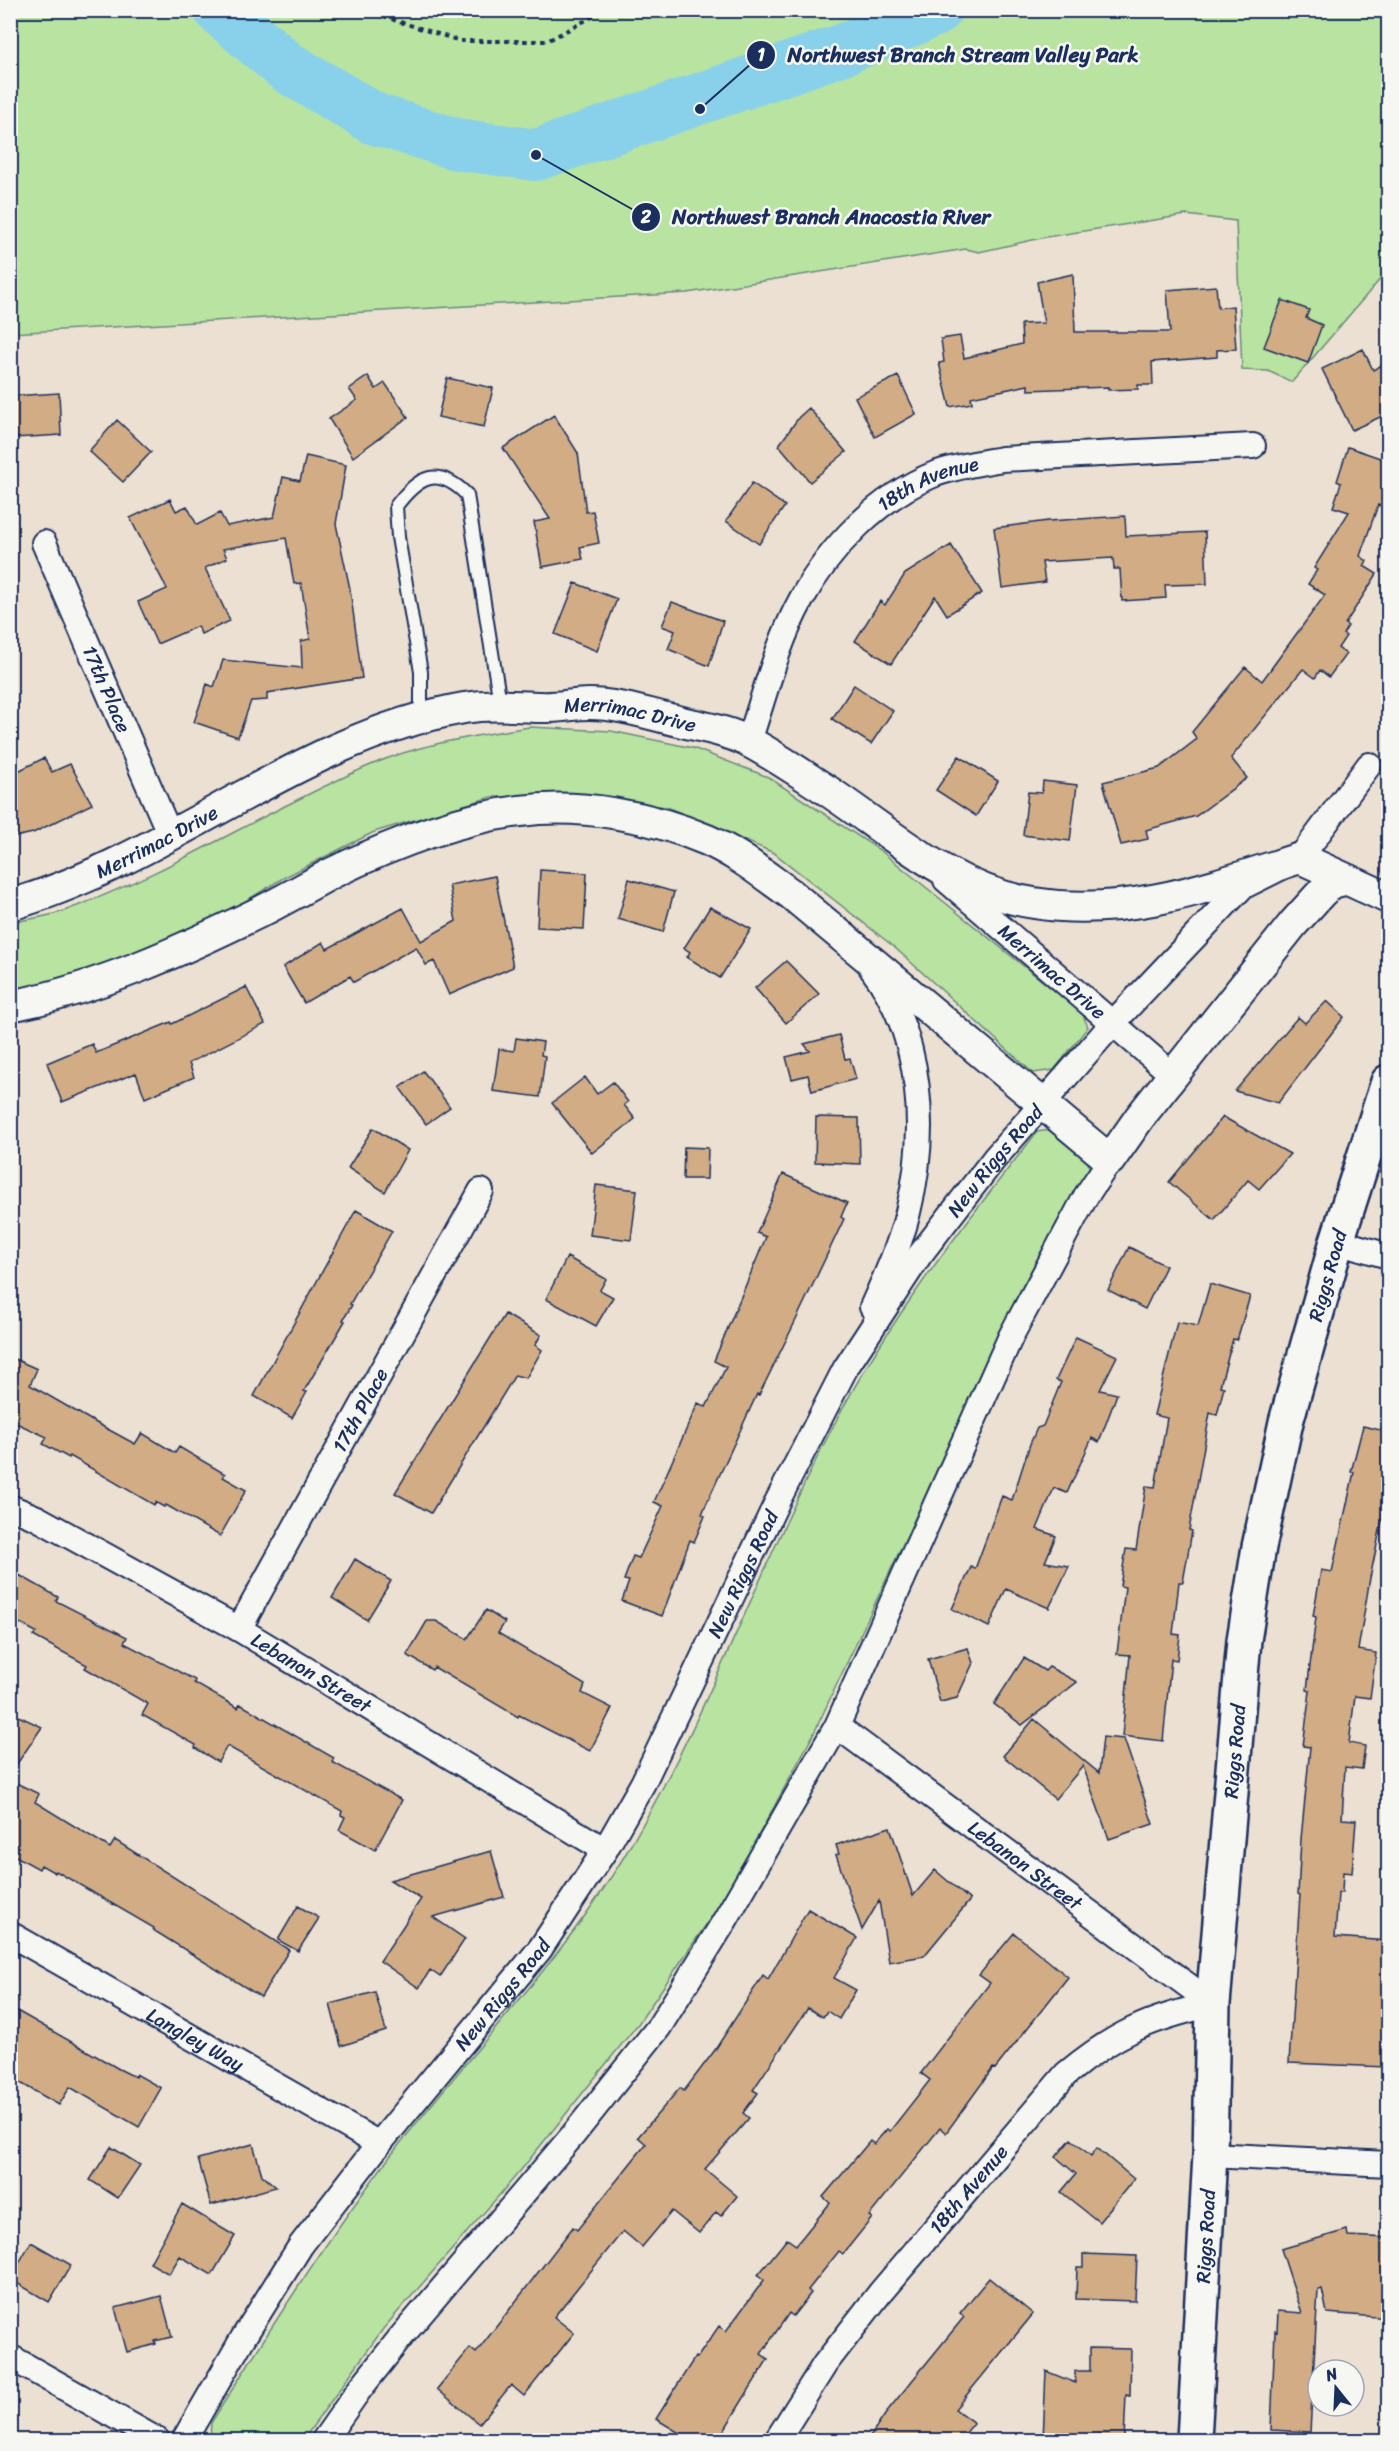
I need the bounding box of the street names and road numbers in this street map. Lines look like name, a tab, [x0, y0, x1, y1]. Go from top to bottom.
street label: 18th Avenue	[869, 446, 982, 521]
street label: 17th Place	[72, 640, 141, 739]
street label: Merrimac Drive	[562, 687, 699, 743]
street label: Merrimac Drive	[90, 796, 225, 889]
street label: Merrimac Drive	[989, 915, 1114, 1029]
street label: New Riggs Road	[938, 1095, 1053, 1225]
street label: Riggs Road	[1298, 1224, 1358, 1326]
street label: 17th Place	[323, 1361, 398, 1459]
street label: New Riggs Road	[698, 1503, 789, 1644]
street label: Lebanon Street	[244, 1623, 379, 1724]
street label: Riggs Road	[1214, 1702, 1257, 1800]
street label: Lebanon Street	[960, 1811, 1090, 1920]
street label: New Riggs Road	[445, 1930, 561, 2059]
street label: Langley Way	[139, 1998, 251, 2082]
street label: 18th Avenue	[920, 2136, 1017, 2242]
street label: Riggs Road	[1186, 2187, 1226, 2284]

